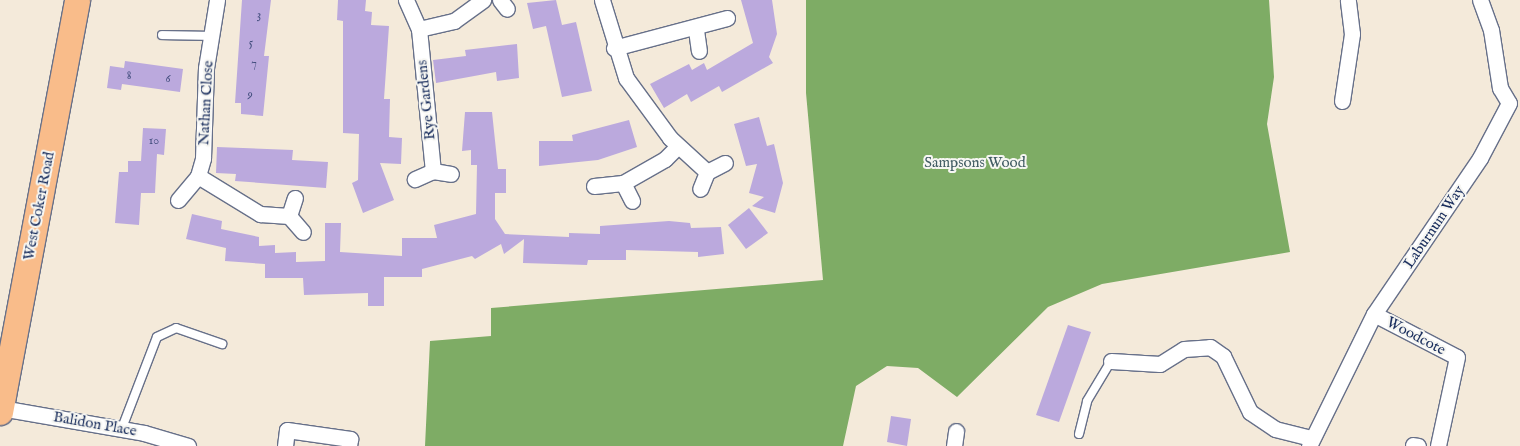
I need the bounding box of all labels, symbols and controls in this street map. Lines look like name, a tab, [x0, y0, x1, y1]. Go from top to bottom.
house number: 3	[257, 8, 261, 22]
house number: 5	[249, 36, 253, 50]
house number: 7	[251, 57, 257, 71]
street label: Rye Gardens	[413, 59, 439, 141]
street label: Nathan Close	[195, 60, 217, 146]
house number: 8	[127, 69, 131, 83]
house number: 6	[165, 72, 171, 86]
house number: 9	[247, 88, 253, 102]
house number: 10	[149, 134, 159, 148]
street label: West Coker Road	[20, 150, 58, 262]
park label: Sampsons Wood	[924, 154, 1026, 172]
street label: Laburnum Way	[1400, 182, 1468, 272]
street label: Woodcote	[1383, 313, 1449, 359]
street label: Balidon Place	[52, 408, 138, 440]

